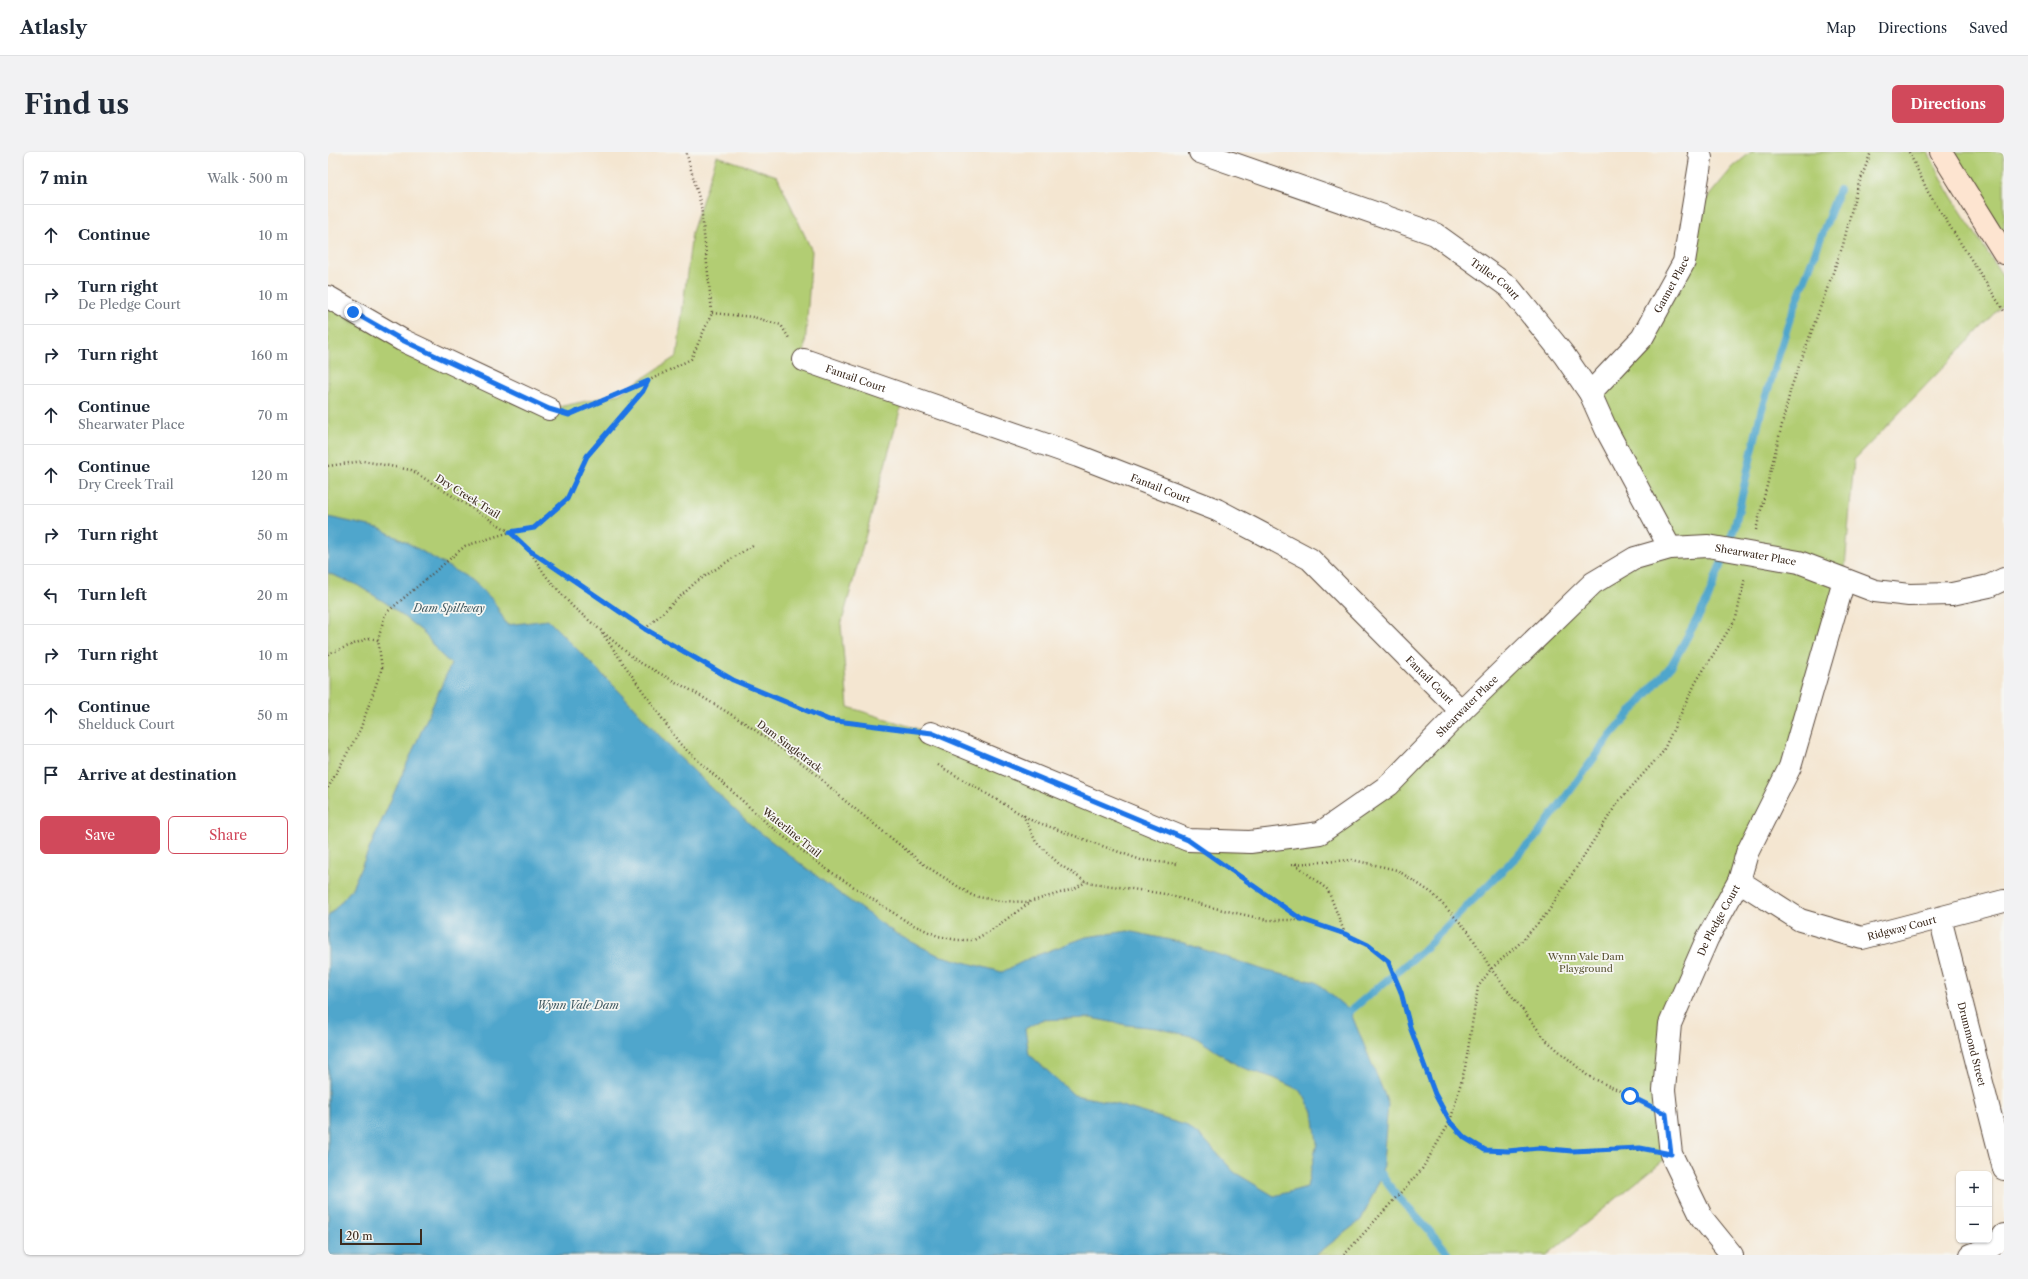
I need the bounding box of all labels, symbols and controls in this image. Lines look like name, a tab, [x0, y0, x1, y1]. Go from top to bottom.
text: Atlasly	[20, 16, 87, 39]
text: Map	[1826, 19, 1856, 37]
text: Directions	[1878, 19, 1947, 37]
text: Saved	[1969, 19, 2008, 37]
button: Directions	[1892, 85, 2004, 123]
text: Find us	[24, 87, 129, 121]
text: 7 min	[40, 168, 88, 188]
text: Walk · 500 m	[207, 170, 288, 186]
icon: ahead	[40, 224, 62, 246]
text: Continue	[78, 225, 150, 244]
text: 10 m	[259, 227, 288, 243]
street label: Triller Court	[1468, 255, 1523, 303]
street label: Gannet Place	[1651, 255, 1692, 315]
text: Turn right	[78, 277, 158, 296]
icon: right	[40, 284, 62, 306]
text: 10 m	[259, 287, 288, 303]
text: De Pledge Court	[78, 296, 181, 312]
route end	[344, 303, 362, 321]
icon: right	[40, 344, 62, 366]
text: Turn right	[78, 345, 158, 364]
text: 160 m	[251, 347, 288, 363]
street label: Fantail Court	[824, 362, 888, 395]
text: Continue	[78, 397, 150, 416]
icon: ahead	[40, 404, 62, 426]
text: 70 m	[258, 407, 288, 423]
text: Shearwater Place	[78, 416, 185, 432]
text: Continue	[78, 457, 150, 476]
icon: ahead	[40, 464, 62, 486]
text: 120 m	[251, 467, 288, 483]
street label: Dry Creek Trail	[433, 471, 502, 521]
street label: Fantail Court	[1129, 471, 1193, 506]
text: Dry Creek Trail	[78, 476, 174, 492]
icon: right	[40, 524, 62, 546]
text: Turn right	[78, 525, 158, 544]
text: 50 m	[257, 527, 288, 543]
street label: Shearwater Place	[1714, 541, 1798, 568]
icon: left	[40, 584, 62, 606]
text: Turn left	[78, 585, 147, 604]
text: 20 m	[257, 587, 288, 603]
water label: Dam Spillway	[412, 601, 485, 615]
icon: right	[40, 644, 62, 666]
text: Turn right	[78, 645, 158, 664]
text: 10 m	[259, 647, 288, 663]
street label: Fantail Court	[1403, 653, 1457, 708]
street label: Shearwater Place	[1433, 672, 1501, 740]
text: Continue	[78, 697, 150, 716]
icon: ahead	[40, 704, 62, 726]
text: 50 m	[257, 707, 288, 723]
text: Shelduck Court	[78, 716, 175, 732]
street label: Dam Singletrack	[754, 718, 826, 776]
icon: arrive	[40, 764, 62, 786]
text: Arrive at destination	[78, 765, 237, 784]
street label: Waterline Trail	[759, 804, 824, 860]
button: Save	[40, 816, 160, 854]
button: Share	[168, 816, 288, 854]
street label: De Pledge Court	[1694, 882, 1743, 958]
street label: Ridgway Court	[1866, 913, 1938, 943]
park label: Wynn Vale Dam Playground	[1547, 950, 1625, 975]
water label: Wynn Vale Dam	[537, 998, 619, 1012]
street label: Drummond Street	[1955, 1000, 1989, 1088]
route start	[1621, 1087, 1639, 1105]
map controls	[1956, 1171, 1992, 1243]
button: +	[1956, 1171, 1992, 1207]
button: −	[1956, 1207, 1992, 1243]
scale bar	[340, 1227, 422, 1246]
text: 20 m	[346, 1229, 372, 1243]

